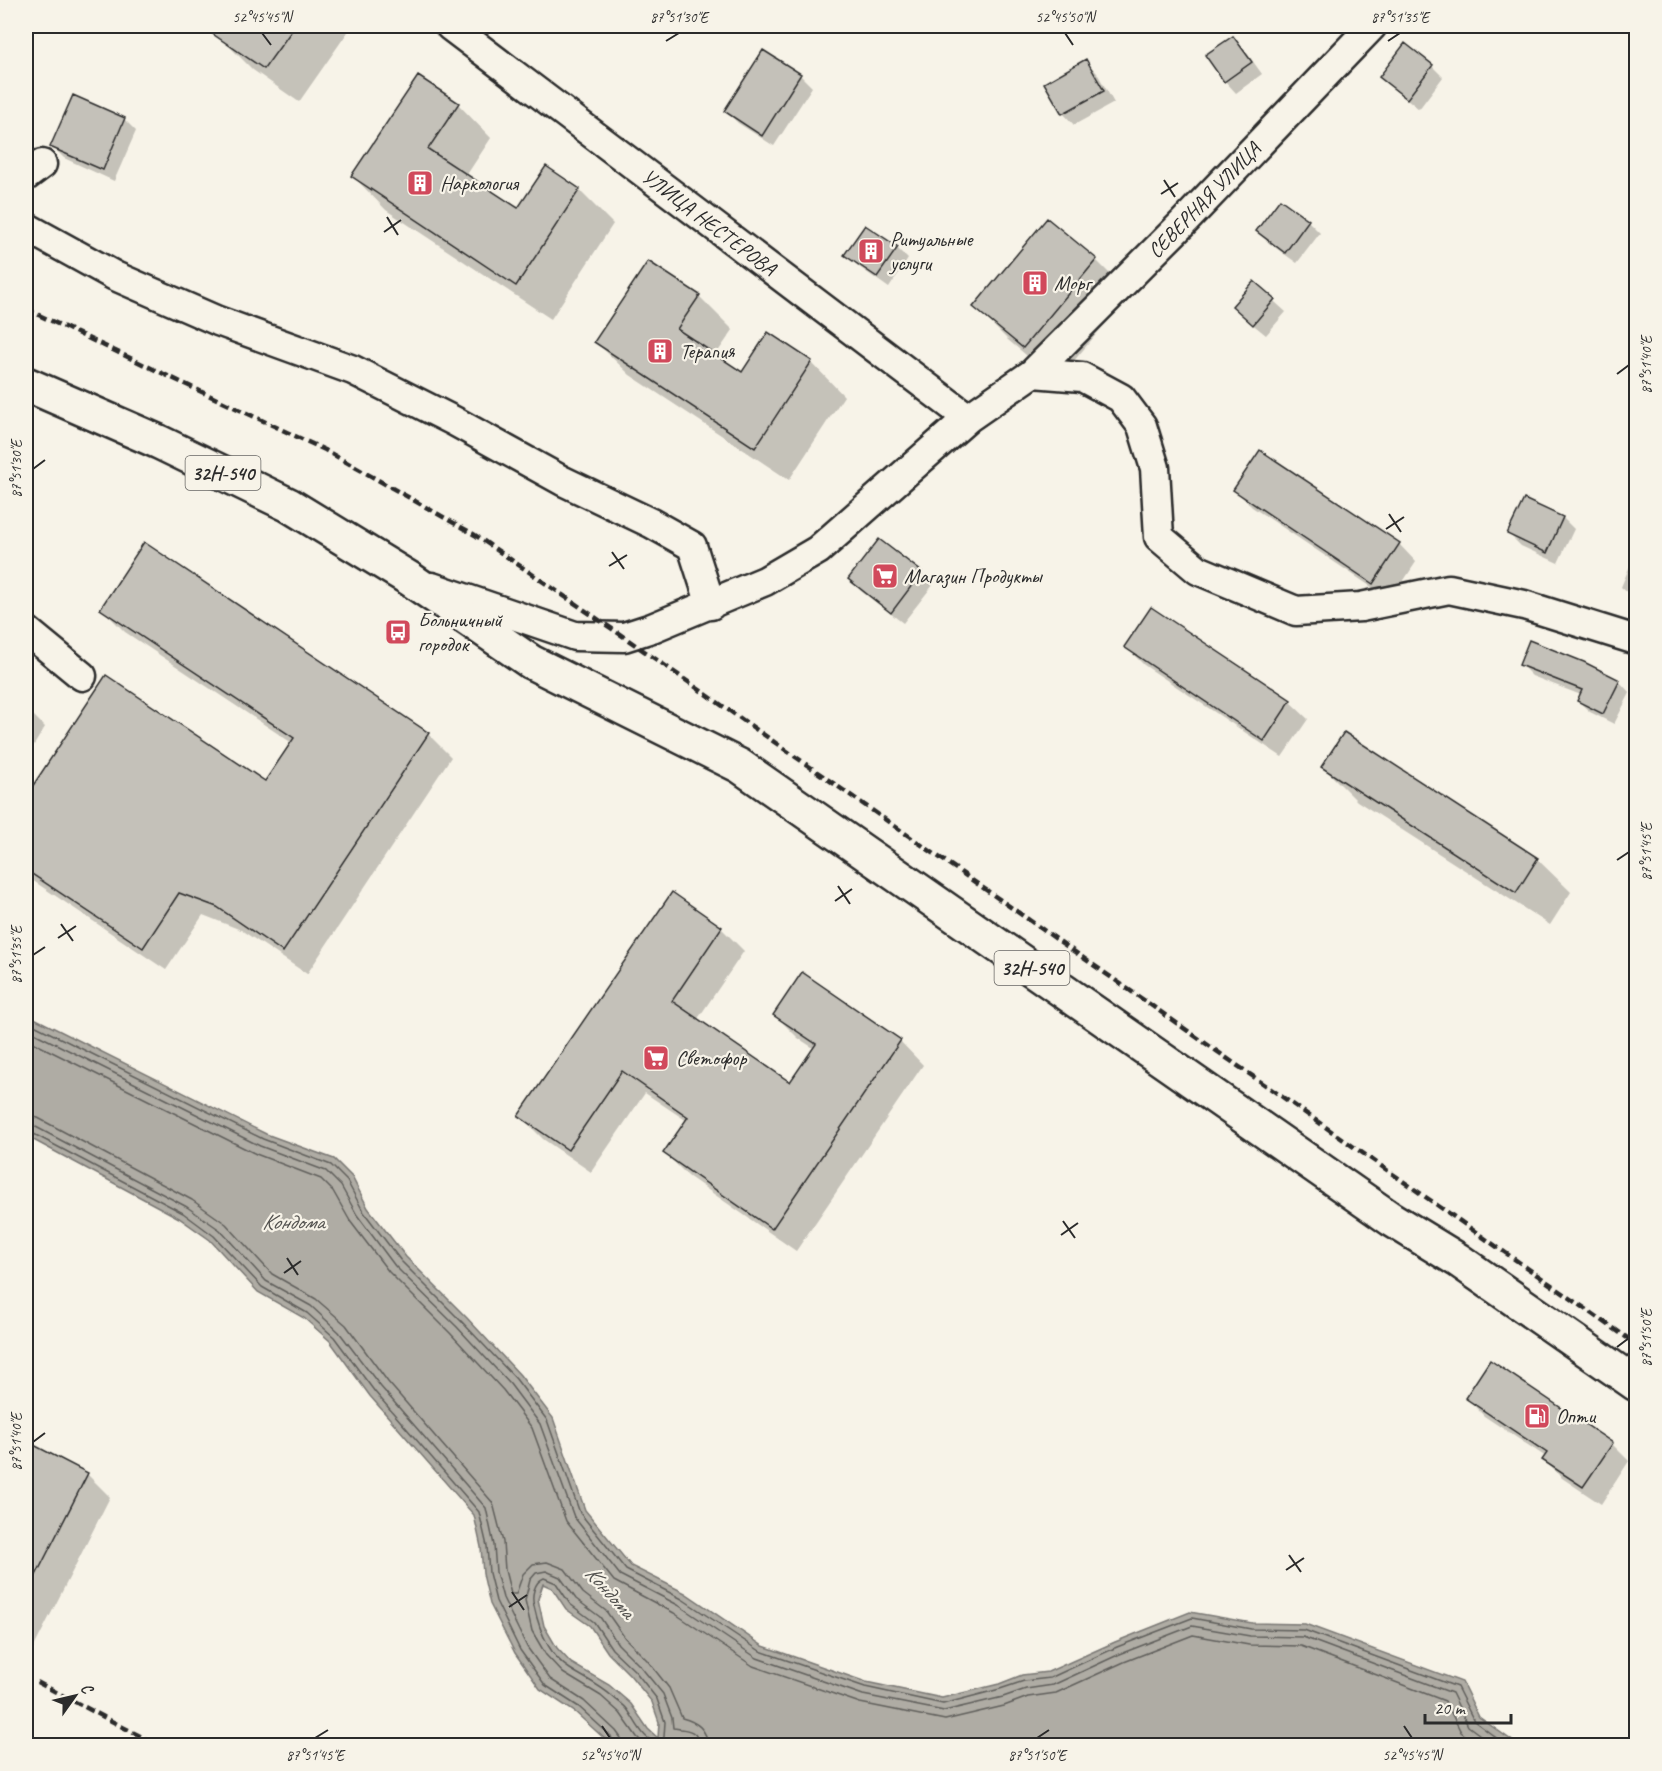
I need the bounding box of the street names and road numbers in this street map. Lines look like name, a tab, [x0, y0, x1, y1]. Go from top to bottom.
street label: СЕВЕРНАЯ УЛИЦА	[1142, 135, 1267, 264]
street label: УЛИЦА НЕСТЕРОВА	[637, 163, 783, 282]
road number: 32Н-540	[186, 456, 260, 490]
road number: 32Н-540	[994, 951, 1070, 985]

